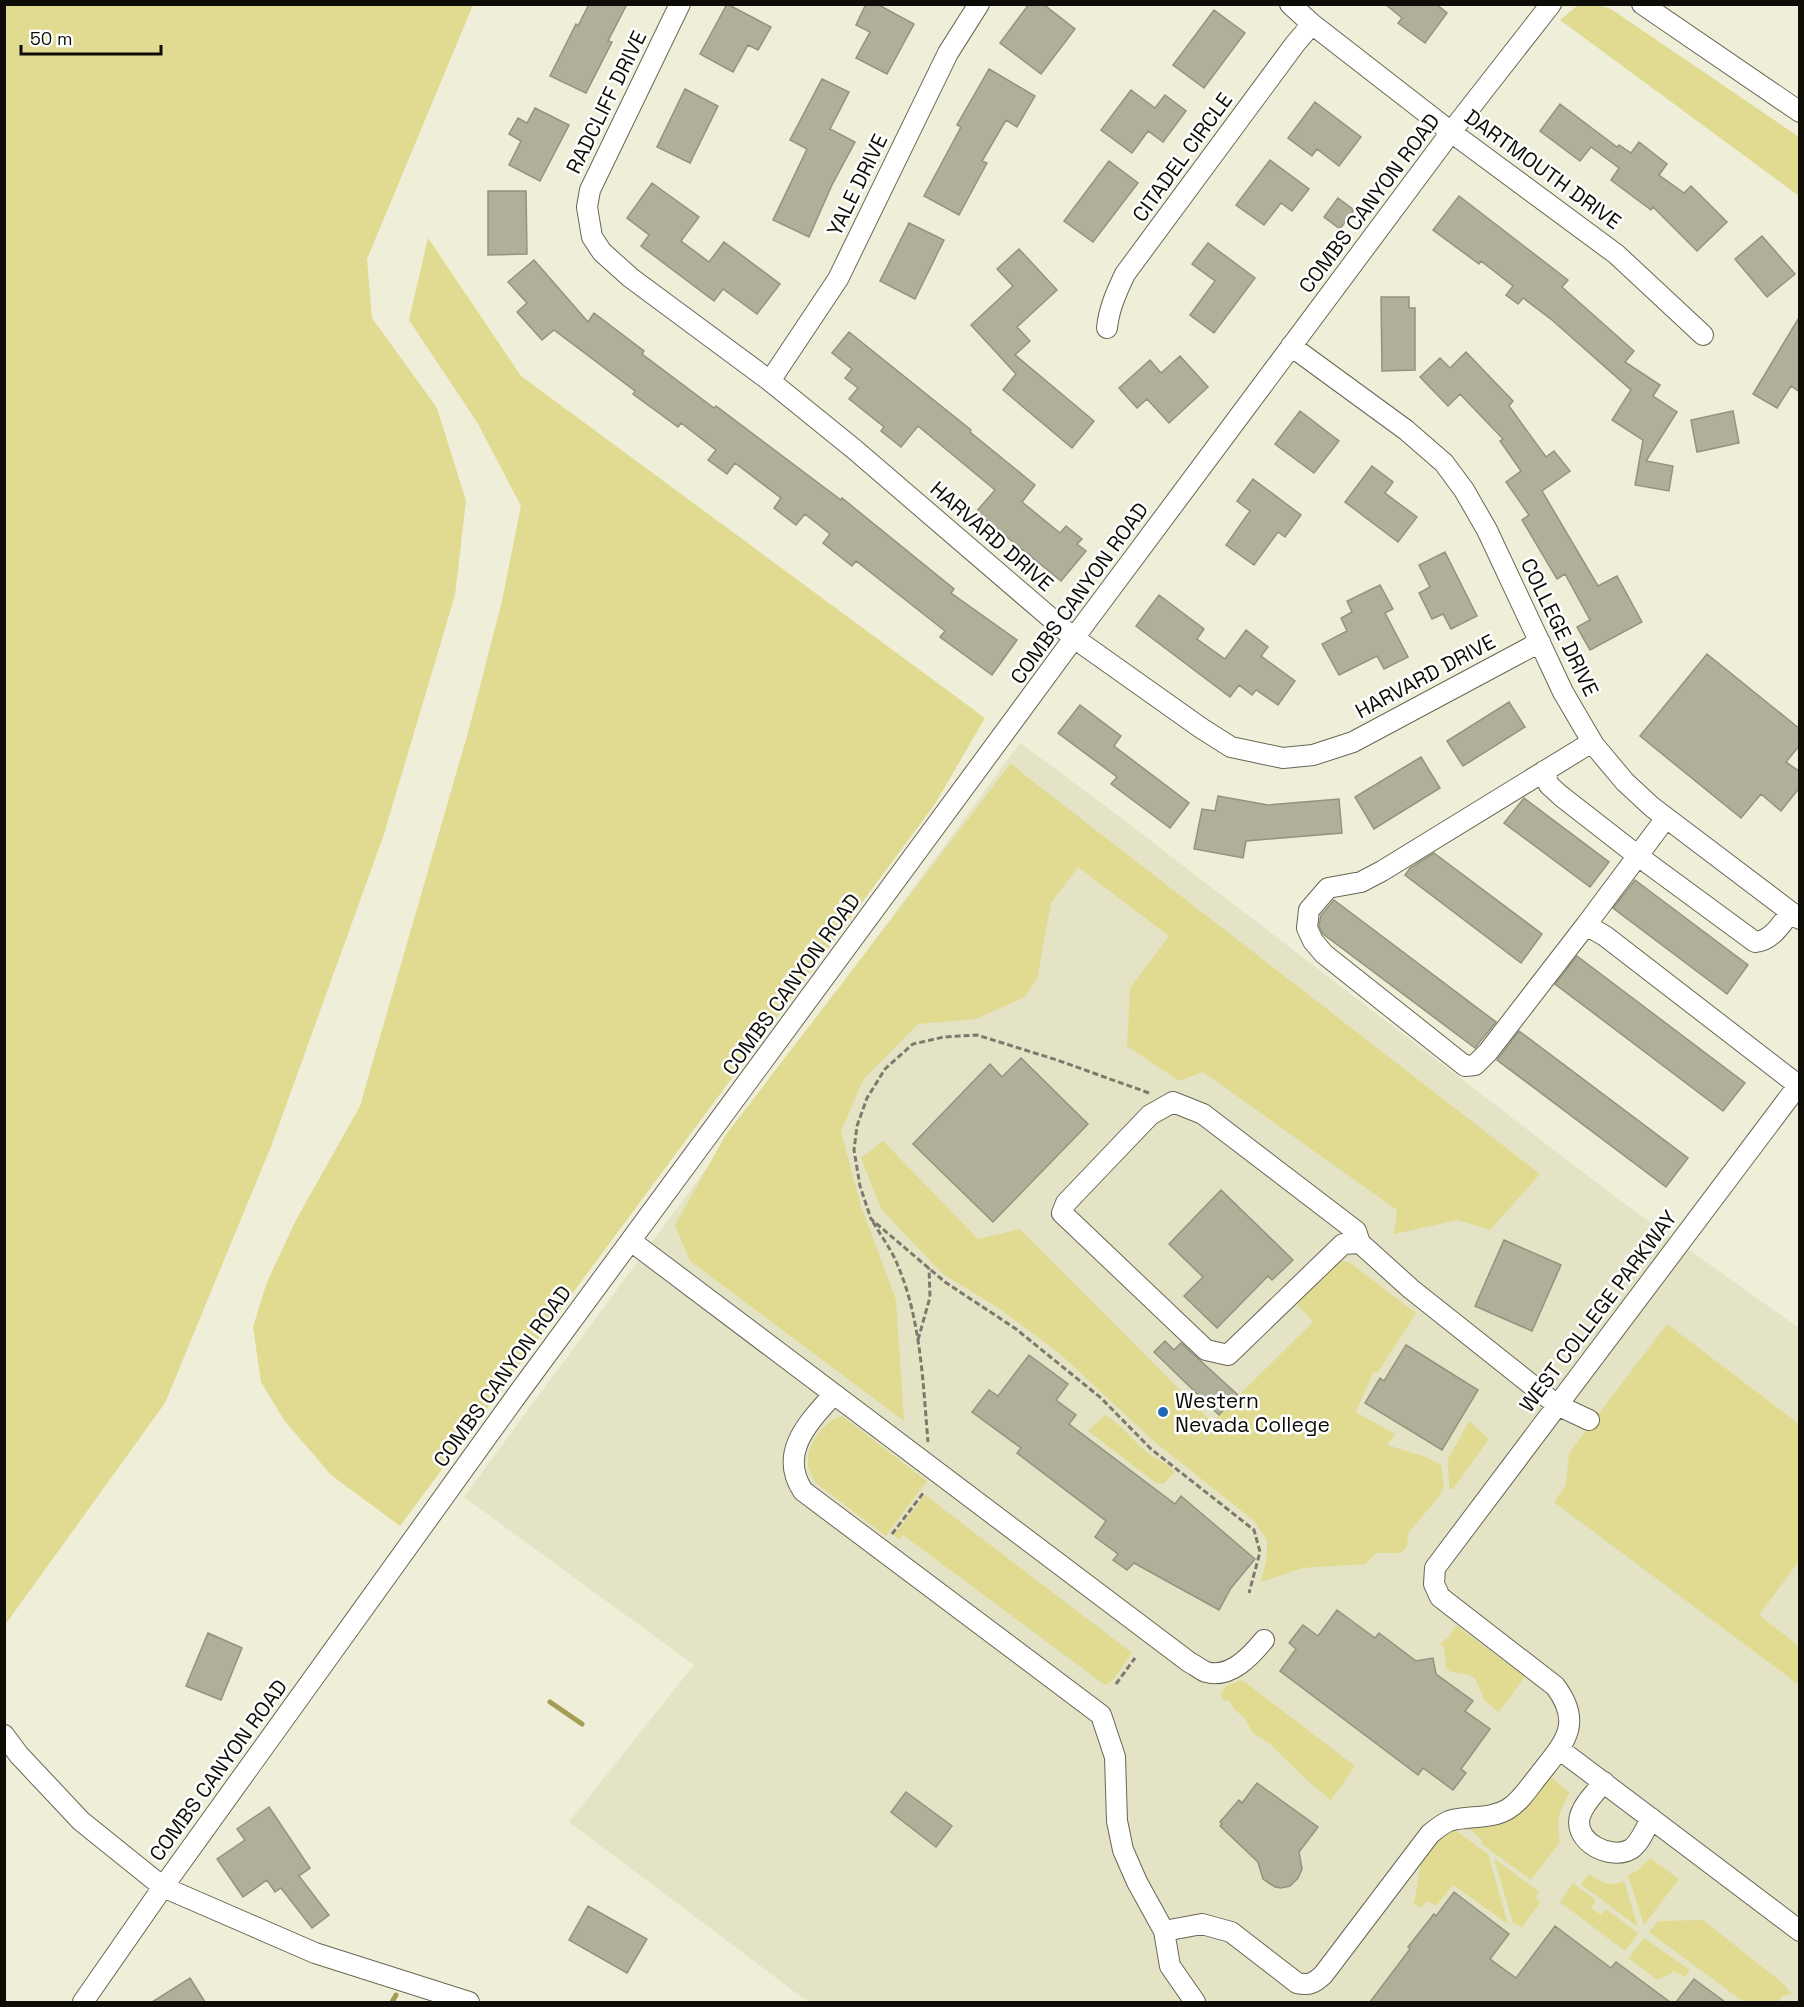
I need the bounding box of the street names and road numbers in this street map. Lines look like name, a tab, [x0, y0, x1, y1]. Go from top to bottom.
street label: RADCLIFF DRIVE	[560, 26, 652, 178]
street label: CITADEL CIRCLE	[1126, 87, 1238, 227]
street label: DARTMOUTH DRIVE	[1459, 103, 1627, 235]
street label: COMBS CANYON ROAD	[1293, 108, 1445, 298]
street label: YALE DRIVE	[821, 130, 893, 240]
street label: HARVARD DRIVE	[925, 475, 1059, 597]
street label: COMBS CANYON ROAD	[1004, 497, 1154, 689]
street label: COLLEGE DRIVE	[1515, 553, 1605, 701]
street label: HARVARD DRIVE	[1350, 628, 1500, 724]
street label: COMBS CANYON ROAD	[716, 888, 866, 1080]
street label: WEST COLLEGE PARKWAY	[1513, 1204, 1683, 1417]
street label: COMBS CANYON ROAD	[427, 1280, 577, 1472]
street label: COMBS CANYON ROAD	[143, 1674, 293, 1866]

